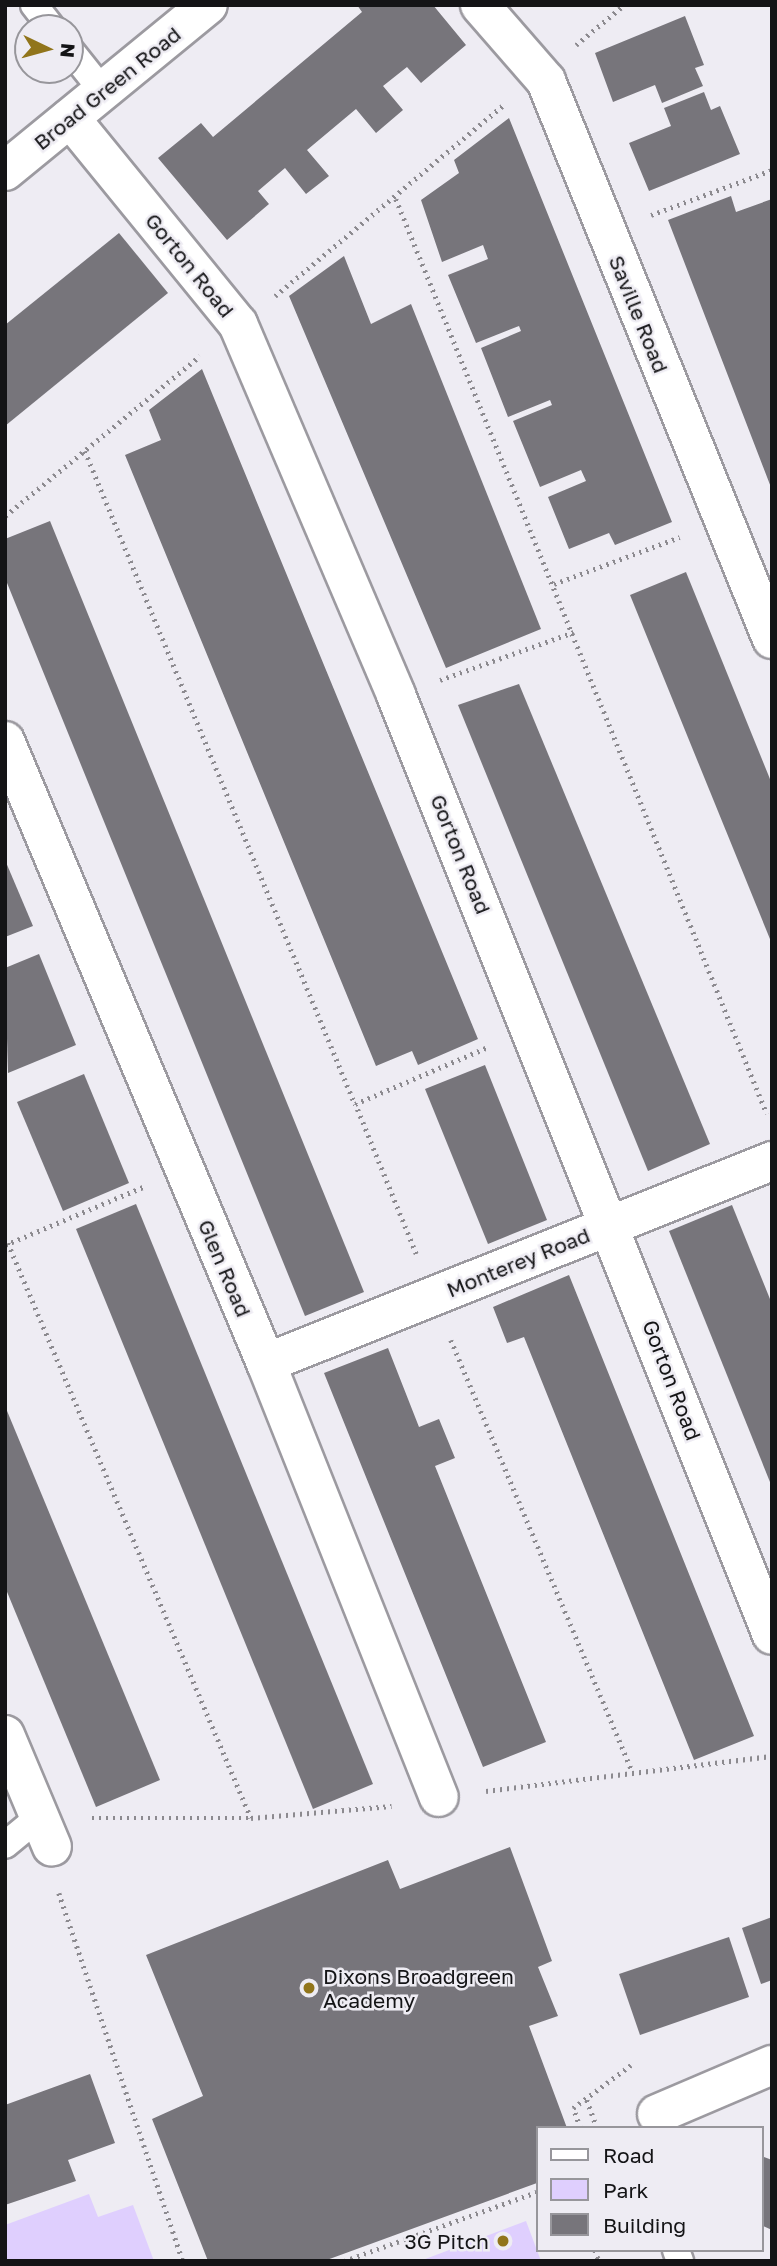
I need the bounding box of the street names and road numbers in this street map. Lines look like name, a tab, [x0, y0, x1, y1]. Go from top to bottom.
street label: Broad Green Road	[29, 21, 185, 155]
street label: Gorton Road	[140, 208, 240, 322]
street label: Saville Road	[604, 252, 674, 376]
street label: Gorton Road	[426, 791, 496, 917]
street label: Glen Road	[193, 1216, 257, 1320]
street label: Monterey Road	[443, 1222, 593, 1302]
street label: Gorton Road	[638, 1316, 706, 1444]

